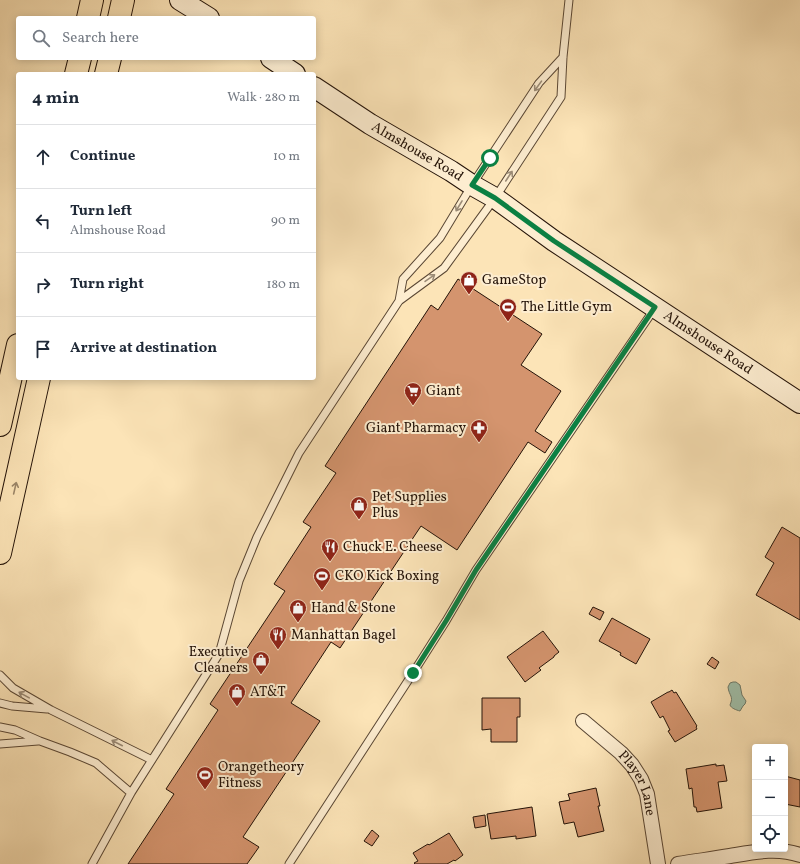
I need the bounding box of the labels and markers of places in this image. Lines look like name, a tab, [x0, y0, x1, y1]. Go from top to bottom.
shop icon: GameStop	[459, 270, 479, 295]
place label: GameStop	[482, 271, 546, 290]
sports icon: The Little Gym	[498, 297, 518, 322]
place label: The Little Gym	[521, 298, 612, 317]
supermarket icon: Giant	[403, 381, 423, 406]
place label: Giant	[426, 382, 461, 401]
pharmacy icon: Giant Pharmacy	[469, 418, 489, 443]
place label: Giant Pharmacy	[366, 419, 466, 438]
place label: Pet Supplies Plus	[372, 488, 447, 523]
shop icon: Pet Supplies Plus	[349, 495, 369, 520]
restaurant icon: Chuck E. Cheese	[320, 537, 340, 562]
place label: Chuck E. Cheese	[343, 538, 443, 557]
sports icon: CKO Kick Boxing	[312, 566, 332, 591]
place label: CKO Kick Boxing	[335, 567, 439, 586]
shop icon: Hand & Stone	[288, 598, 308, 623]
place label: Hand & Stone	[311, 599, 396, 618]
restaurant icon: Manhattan Bagel	[268, 625, 288, 650]
place label: Manhattan Bagel	[291, 626, 396, 645]
place label: Executive Cleaners	[189, 643, 248, 678]
shop icon: Executive Cleaners	[251, 650, 271, 675]
shop icon: AT&T	[227, 682, 247, 707]
place label: AT&T	[250, 683, 286, 702]
place label: Orangetheory Fitness	[218, 758, 304, 793]
sports icon: Orangetheory Fitness	[195, 765, 215, 790]

